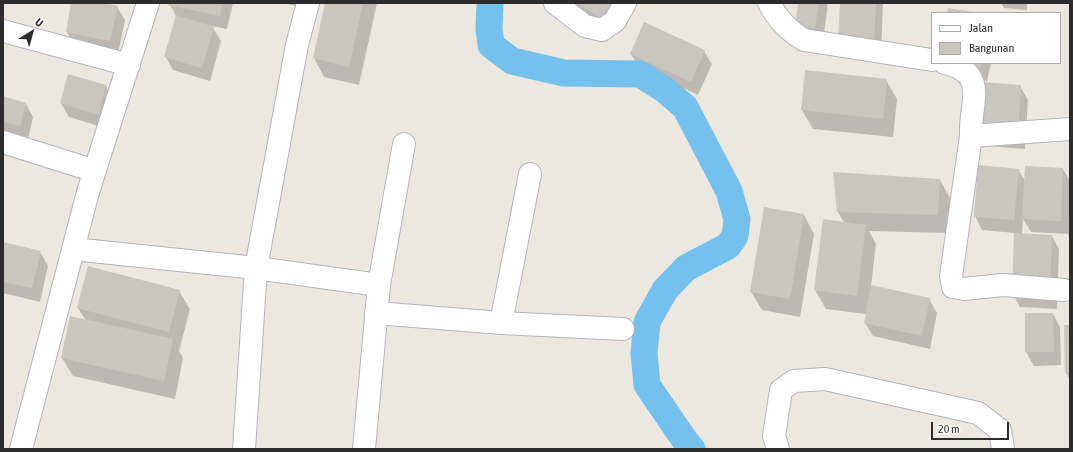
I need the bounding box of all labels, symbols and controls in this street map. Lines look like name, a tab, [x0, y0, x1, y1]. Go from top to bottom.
north arrow	[12, 12, 52, 52]
legend	[931, 12, 1061, 64]
text: U	[33, 16, 45, 29]
text: Jalan	[969, 21, 993, 35]
text: Bangunan	[969, 41, 1014, 55]
scale bar	[933, 414, 1011, 440]
text: 20 m	[938, 422, 960, 436]

